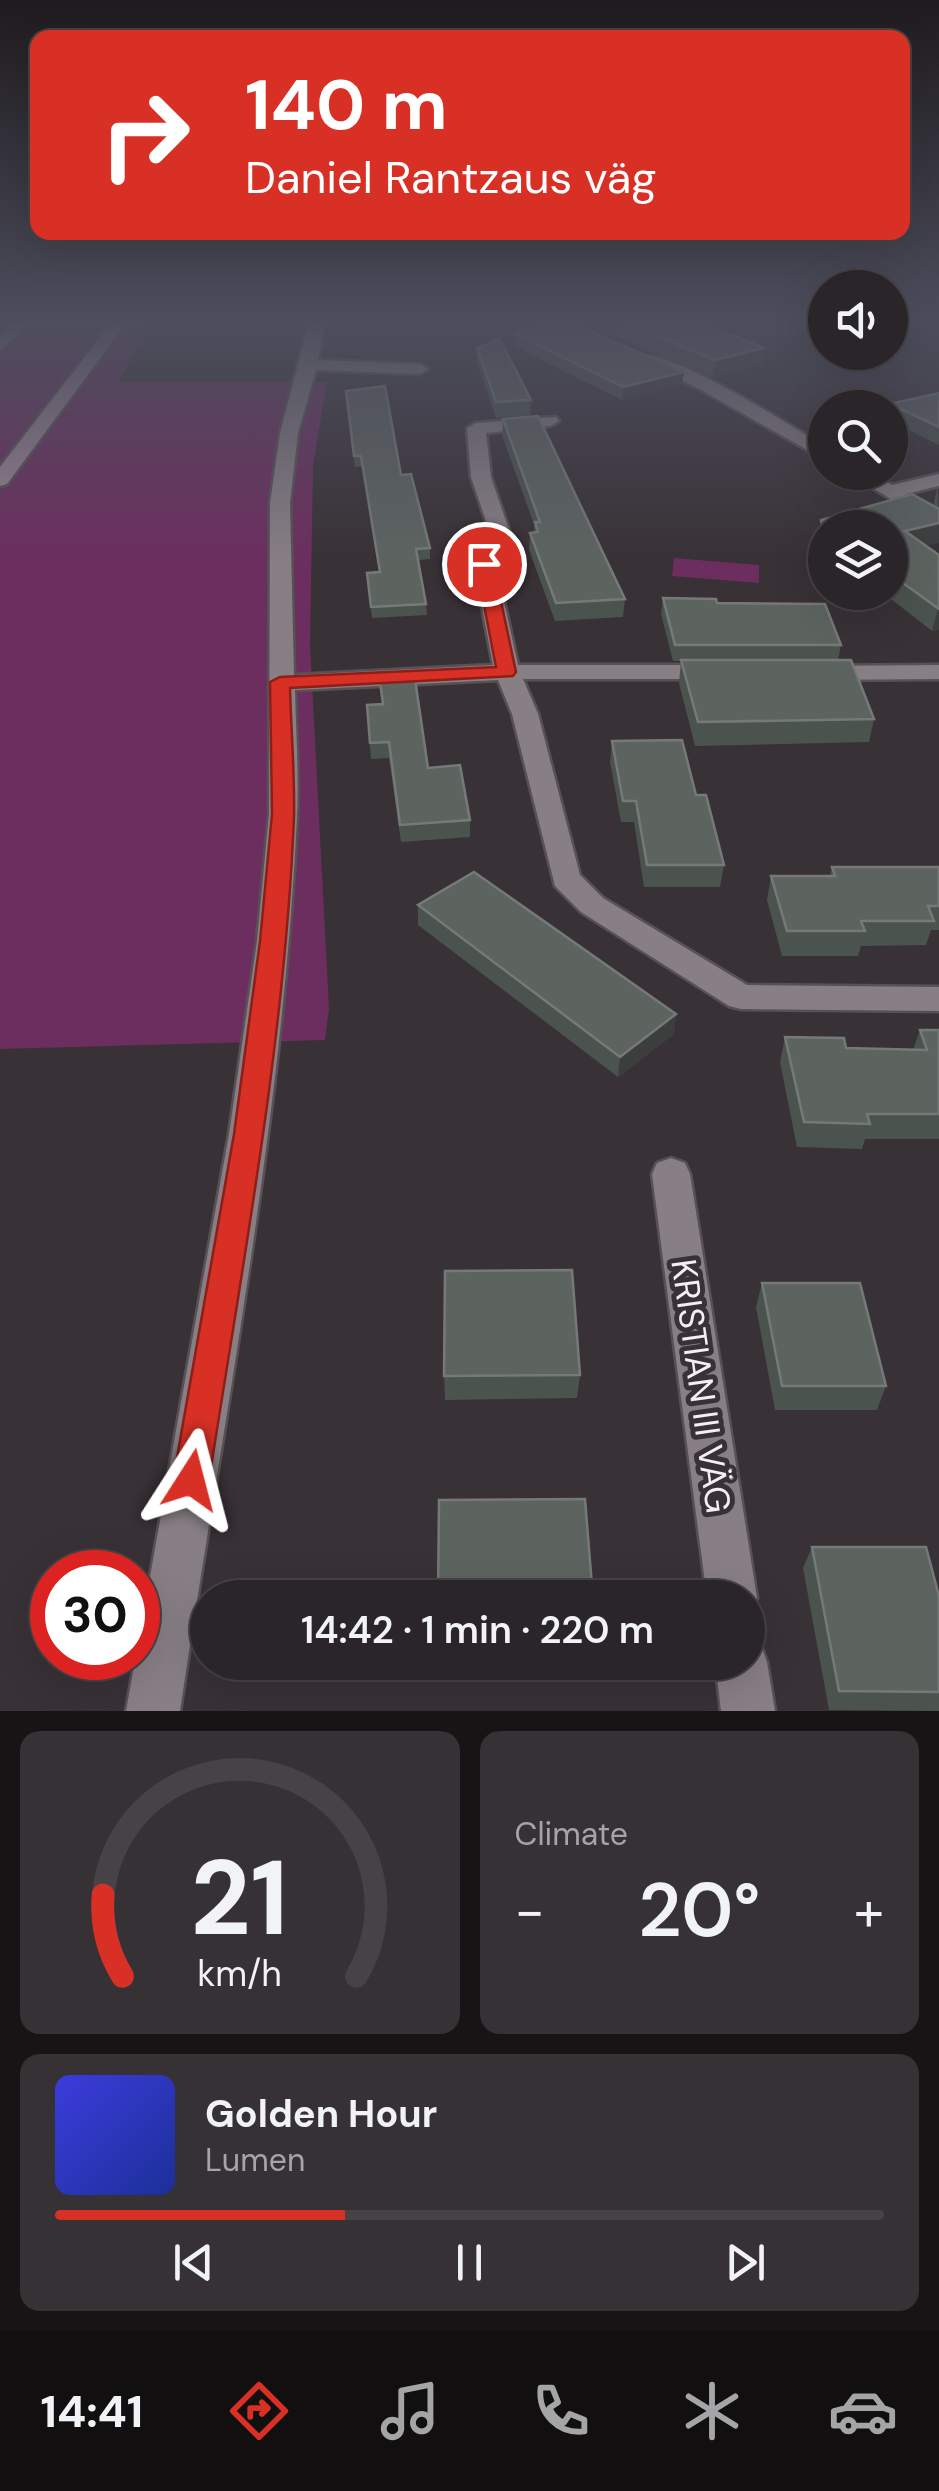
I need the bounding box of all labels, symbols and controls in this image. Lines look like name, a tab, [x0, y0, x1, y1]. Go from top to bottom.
text: 140 m	[245, 60, 448, 151]
icon: right	[80, 70, 210, 200]
text: Daniel Rantzaus väg	[245, 148, 656, 207]
map controls	[808, 270, 908, 610]
button: sound	[808, 270, 908, 370]
button: search	[808, 390, 908, 490]
button: layers	[808, 510, 908, 610]
pin	[442, 522, 527, 607]
icon: arrive	[457, 537, 512, 592]
street label: KRISTIAN III VÄG	[660, 1256, 742, 1516]
position arrow	[139, 1428, 243, 1532]
speed limit sign: 30	[30, 1550, 160, 1680]
text: 14:42 · 1 min · 220 m	[301, 1605, 654, 1655]
text: Climate	[515, 1813, 628, 1855]
text: 21	[191, 1831, 289, 1966]
text: 20°	[638, 1862, 760, 1959]
text: −	[515, 1875, 545, 1947]
text: +	[854, 1875, 884, 1947]
text: km/h	[198, 1951, 282, 1997]
text: Golden Hour	[205, 2089, 437, 2139]
text: Lumen	[205, 2139, 305, 2181]
icon: previous	[166, 2235, 221, 2290]
icon: pause	[442, 2235, 497, 2290]
icon: next	[718, 2235, 773, 2290]
icon: directions	[224, 2376, 294, 2446]
icon: music	[375, 2376, 445, 2446]
icon: phone	[526, 2376, 596, 2446]
icon: climate	[677, 2376, 747, 2446]
icon: car	[828, 2376, 898, 2446]
text: 14:41	[41, 2382, 143, 2441]

